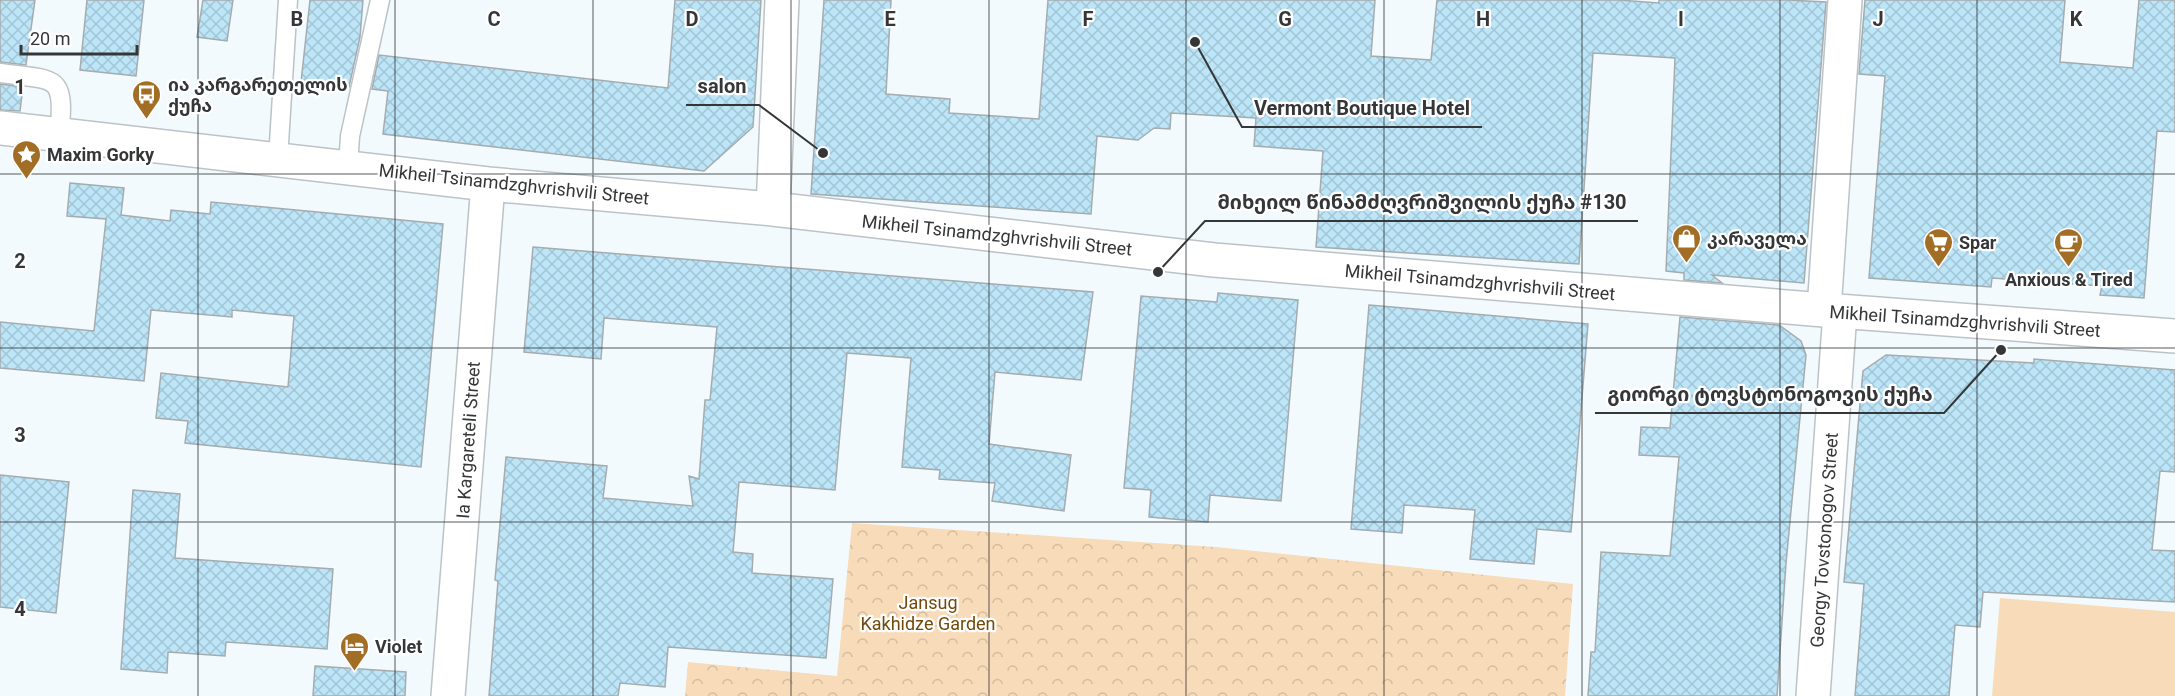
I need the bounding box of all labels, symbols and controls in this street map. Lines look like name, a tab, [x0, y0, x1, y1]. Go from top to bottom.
text: B	[291, 7, 303, 31]
text: C	[487, 7, 501, 31]
text: D	[686, 7, 699, 31]
text: E	[884, 7, 896, 31]
text: F	[1083, 7, 1094, 31]
text: G	[1278, 7, 1292, 31]
text: H	[1476, 7, 1490, 31]
text: I	[1678, 7, 1684, 31]
text: J	[1872, 7, 1884, 31]
text: K	[2070, 7, 2083, 31]
scale bar	[21, 18, 136, 56]
text: 20 m	[30, 28, 70, 49]
callout: salon	[686, 67, 759, 105]
place label: ია კარგარეთელის ქუჩა	[168, 74, 348, 116]
text: salon	[698, 74, 746, 98]
text: 1	[14, 75, 26, 99]
bus stop icon: ია კარგარეთელის ქუჩა	[131, 78, 163, 120]
callout: Vermont Boutique Hotel	[1242, 89, 1482, 127]
text: Vermont Boutique Hotel	[1254, 96, 1470, 120]
place icon: Maxim Gorky	[10, 138, 42, 180]
place label: Maxim Gorky	[47, 144, 155, 165]
street label: Mikheil Tsinamdzghvrishvili Street	[378, 159, 650, 209]
callout: მიხეილ წინამძღვრიშვილის ქუჩა #130	[1205, 183, 1638, 221]
text: მიხეილ წინამძღვრიშვილის ქუჩა #130	[1217, 190, 1627, 215]
street label: Mikheil Tsinamdzghvrishvili Street	[861, 210, 1133, 260]
shop icon: კარაველა	[1670, 222, 1702, 264]
supermarket icon: Spar	[1922, 226, 1954, 268]
cafe icon: Anxious & Tired	[2053, 226, 2085, 268]
place label: კარაველა	[1707, 228, 1807, 250]
place label: Spar	[1959, 232, 1997, 253]
text: 2	[14, 249, 26, 273]
street label: Mikheil Tsinamdzghvrishvili Street	[1344, 260, 1616, 304]
place label: Anxious & Tired	[2005, 269, 2133, 290]
street label: Mikheil Tsinamdzghvrishvili Street	[1829, 301, 2101, 341]
street label: Ia Kargareteli Street	[452, 361, 484, 519]
callout: გიორგი ტოვსტონოგოვის ქუჩა	[1595, 375, 1944, 413]
text: გიორგი ტოვსტონოგოვის ქუჩა	[1607, 382, 1933, 406]
text: 3	[14, 423, 26, 447]
street label: Georgy Tovstonogov Street	[1806, 431, 1842, 648]
park label: Jansug Kakhidze Garden	[860, 592, 996, 634]
text: 4	[14, 597, 26, 621]
hotel icon: Violet	[338, 630, 370, 672]
place label: Violet	[375, 636, 422, 657]

